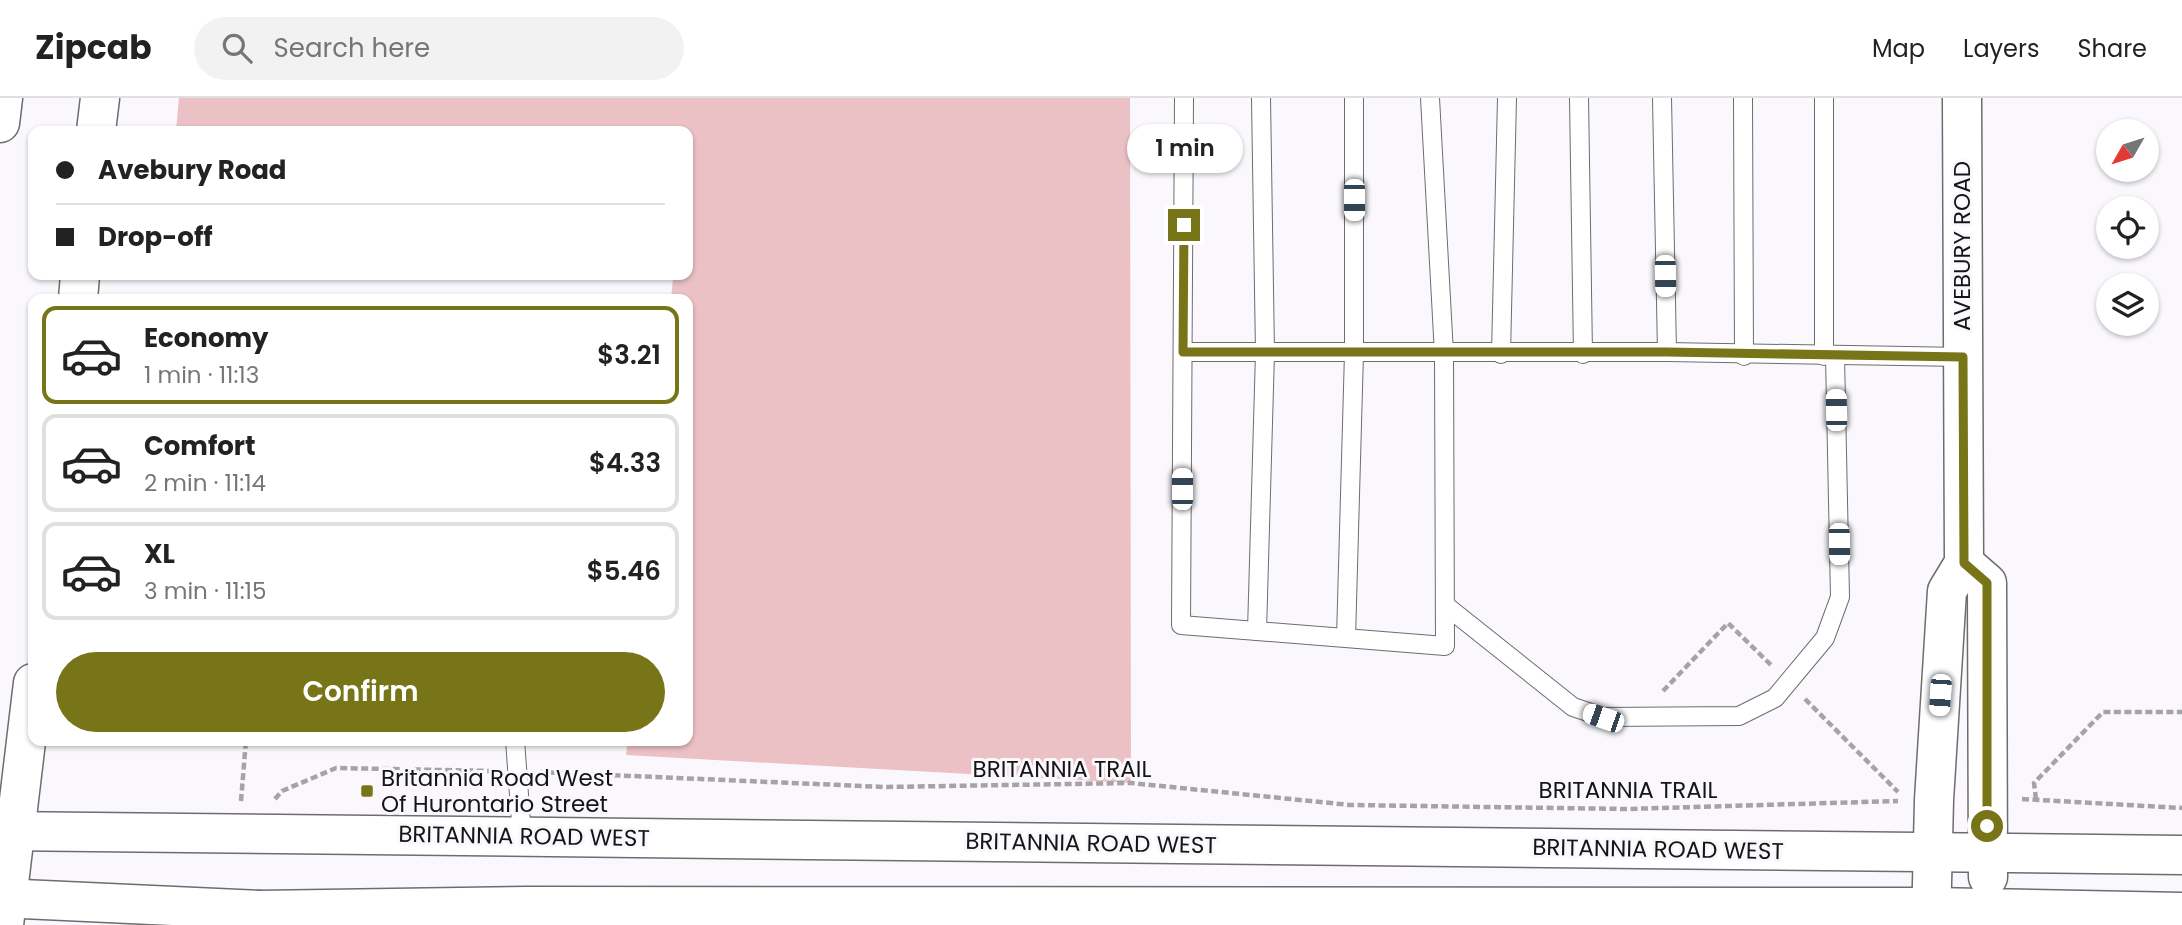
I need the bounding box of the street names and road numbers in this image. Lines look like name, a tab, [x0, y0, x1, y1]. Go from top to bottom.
street label: AVEBURY ROAD	[1946, 161, 1978, 331]
street label: BRITANNIA TRAIL	[973, 753, 1151, 785]
street label: BRITANNIA TRAIL	[1539, 774, 1717, 806]
street label: BRITANNIA ROAD WEST	[398, 818, 650, 854]
street label: BRITANNIA ROAD WEST	[965, 825, 1217, 861]
street label: BRITANNIA ROAD WEST	[1532, 831, 1784, 867]

